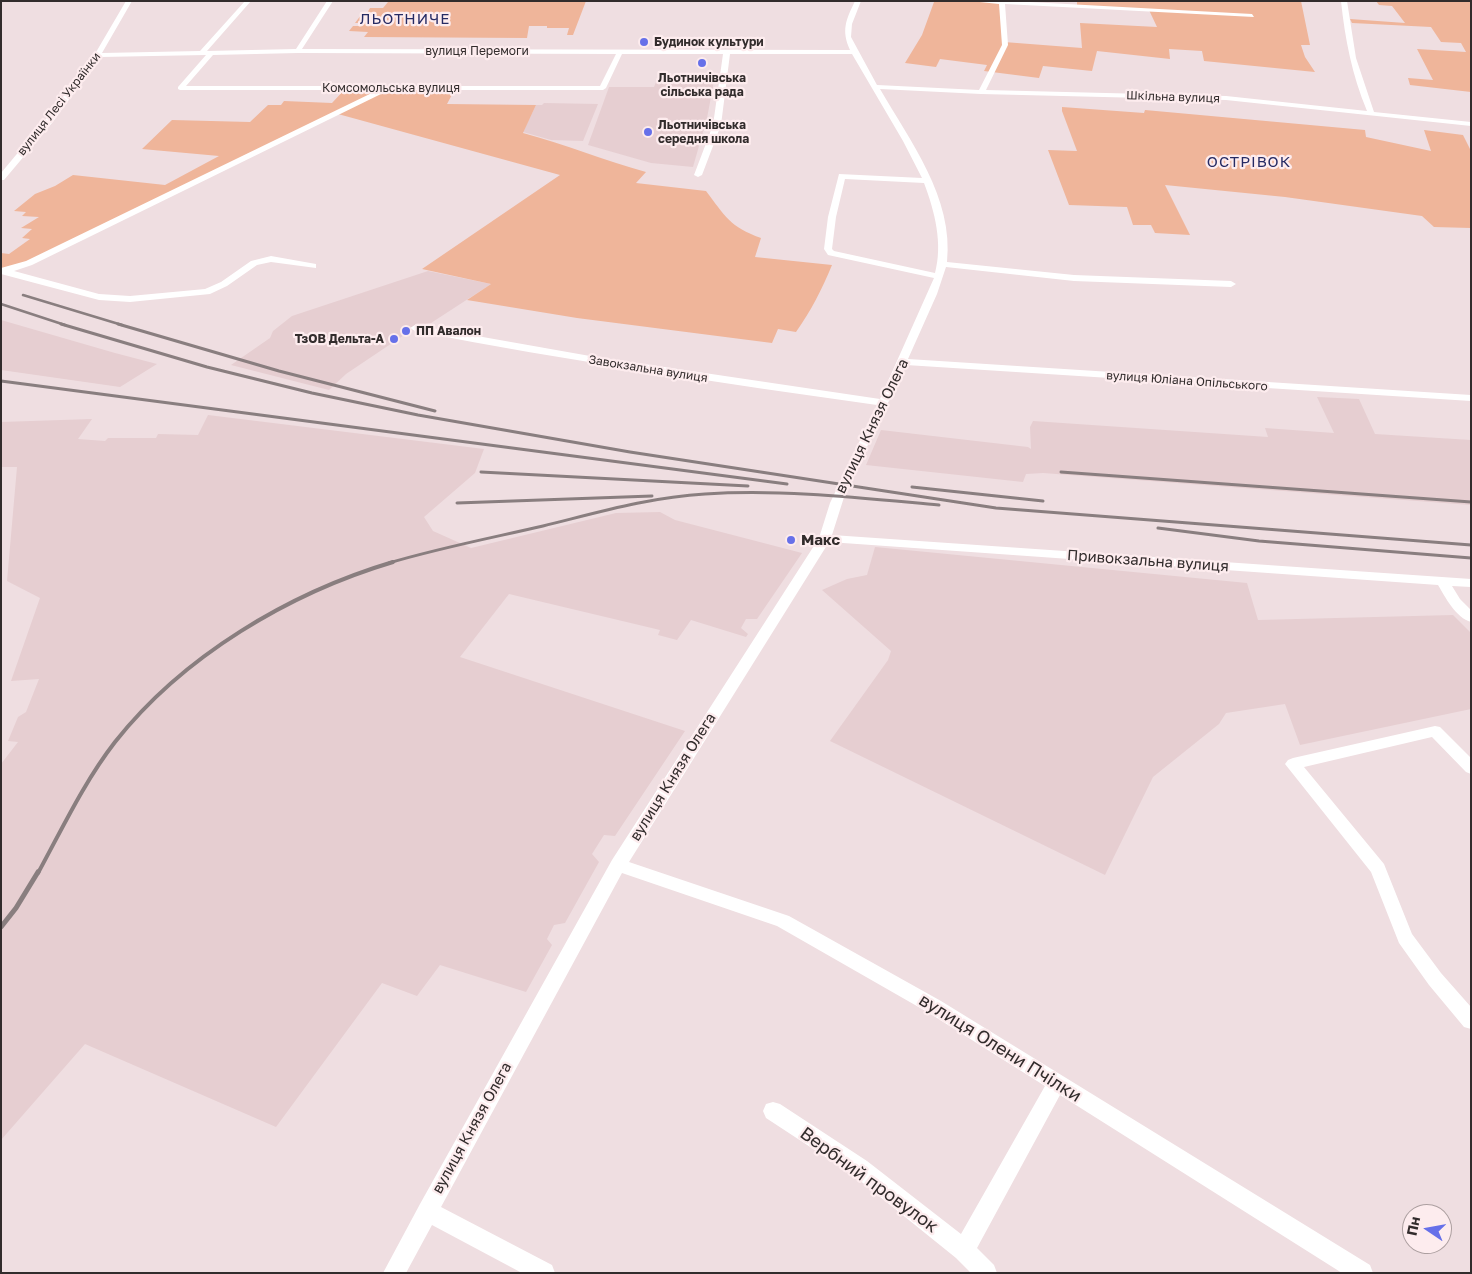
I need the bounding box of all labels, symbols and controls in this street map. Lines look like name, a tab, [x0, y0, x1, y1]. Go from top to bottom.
district label: ЛЬОТНИЧЕ	[359, 10, 451, 28]
place label: Будинок культури	[654, 35, 764, 49]
marker: Будинок культури	[638, 36, 650, 48]
street label: вулиця Перемоги	[425, 44, 529, 58]
street label: вулиця Лесі Українки	[14, 50, 104, 158]
marker: Льотничівська сільська рада	[696, 57, 708, 69]
place label: Льотничівська сільська рада	[658, 71, 746, 99]
street label: Комсомольська вулиця	[322, 81, 460, 95]
street label: Шкільна вулиця	[1126, 88, 1220, 106]
place label: Льотничівська середня школа	[658, 118, 749, 146]
marker: Льотничівська середня школа	[642, 126, 654, 138]
district label: ОСТРІВОК	[1206, 153, 1292, 171]
place label: ПП Авалон	[416, 324, 481, 338]
marker: ПП Авалон	[400, 325, 412, 337]
place label: ТзОВ Дельта-А	[295, 332, 384, 346]
marker: ТзОВ Дельта-А	[388, 333, 400, 345]
street label: Завокзальна вулиця	[587, 352, 709, 386]
street label: вулиця Князя Олега	[832, 356, 912, 496]
street label: вулиця Юліана Опільського	[1106, 368, 1268, 394]
place label: Макс	[801, 531, 840, 549]
marker: Макс	[785, 534, 797, 546]
street label: Привокзальна вулиця	[1066, 546, 1230, 576]
street label: вулиця Князя Олега	[626, 710, 720, 844]
street label: вулиця Олени Пчілки	[915, 989, 1085, 1107]
street label: вулиця Князя Олега	[428, 1059, 516, 1197]
street label: Вербний провулок	[796, 1123, 942, 1237]
north arrow	[1402, 1204, 1452, 1254]
text: Пн	[1403, 1215, 1423, 1237]

